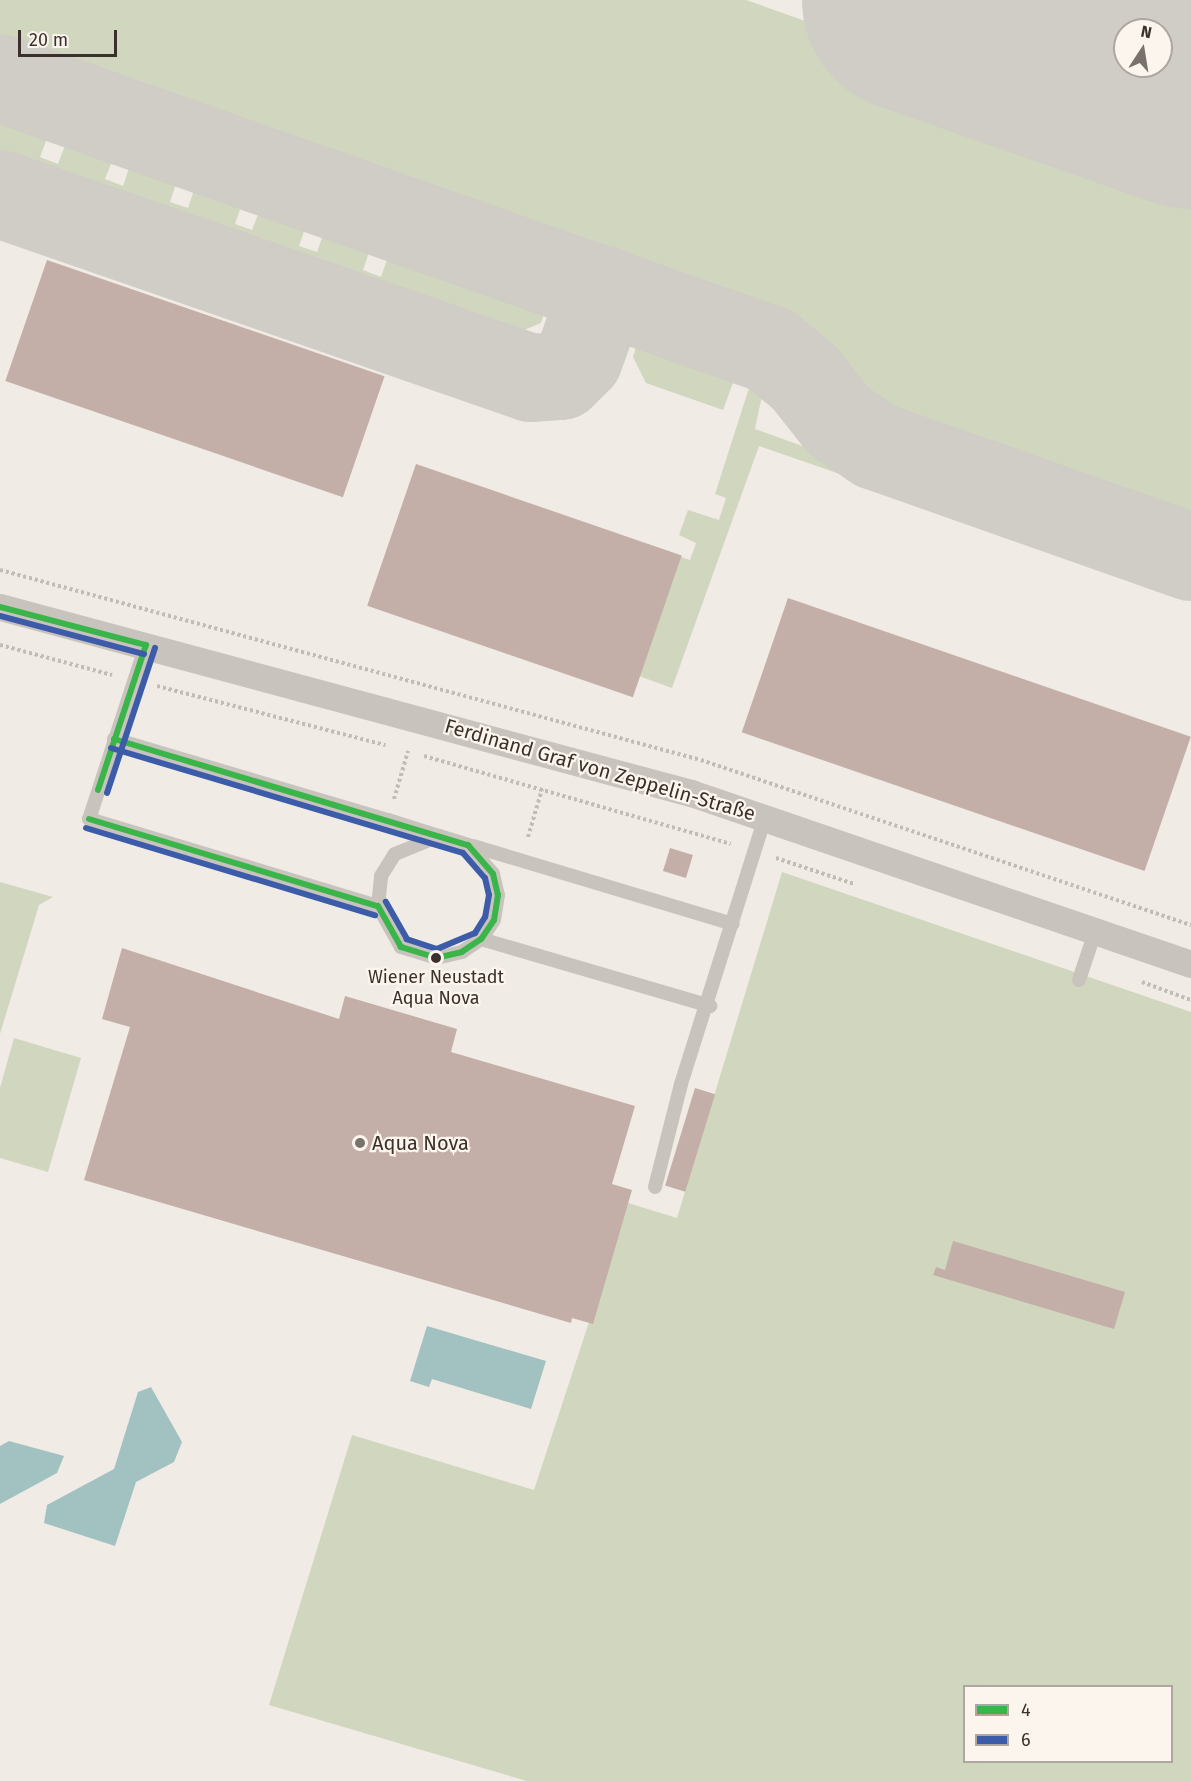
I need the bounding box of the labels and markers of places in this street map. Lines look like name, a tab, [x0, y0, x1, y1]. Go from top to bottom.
marker: Wiener Neustadt Aqua Nova	[430, 952, 442, 964]
place label: Wiener Neustadt Aqua Nova	[368, 967, 504, 1010]
place label: Aqua Nova	[372, 1131, 469, 1155]
marker: Aqua Nova	[353, 1136, 367, 1150]

